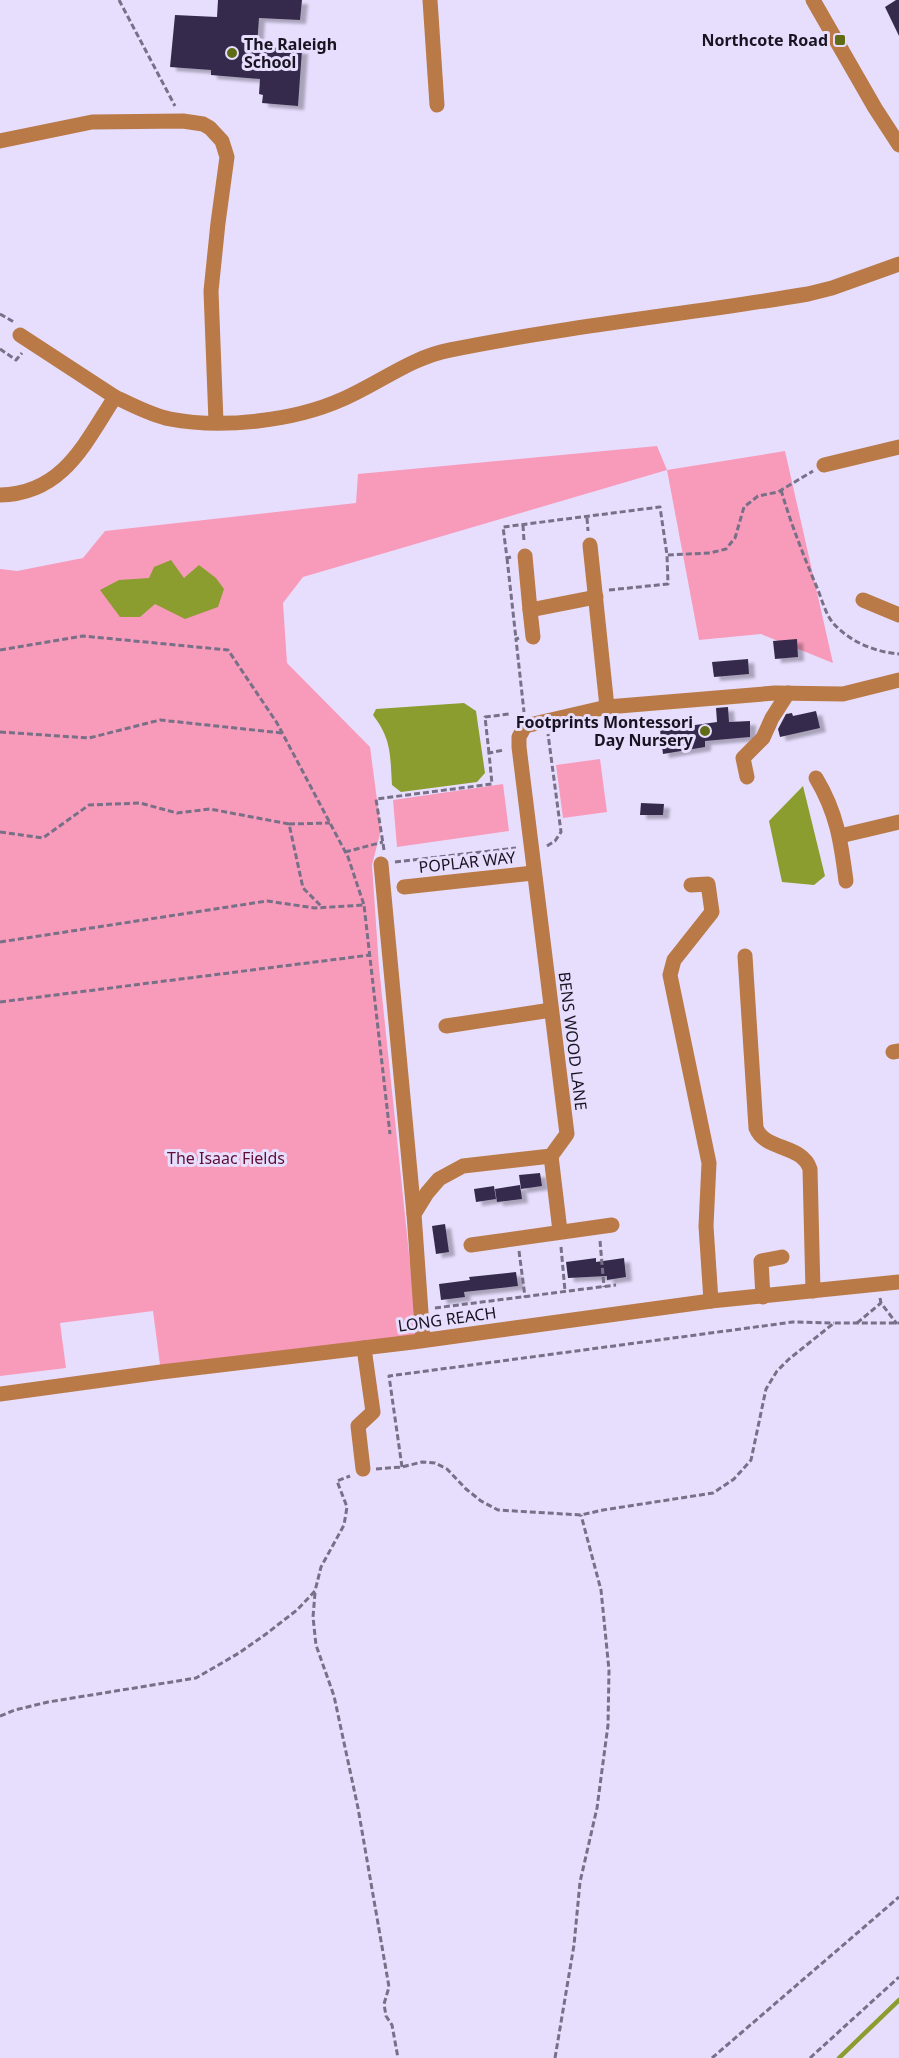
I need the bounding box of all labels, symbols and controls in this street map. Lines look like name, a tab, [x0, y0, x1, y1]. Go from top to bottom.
place label: Northcote Road	[701, 29, 828, 51]
place label: The Raleigh School	[244, 33, 337, 73]
marker: Northcote Road	[833, 33, 847, 47]
marker: The Raleigh School	[225, 46, 239, 60]
place label: Footprints Montessori Day Nursery	[516, 711, 694, 751]
marker: Footprints Montessori Day Nursery	[698, 724, 712, 738]
street label: POPLAR WAY	[418, 846, 517, 878]
street label: BENS WOOD LANE	[554, 970, 592, 1112]
park label: The Isaac Fields	[167, 1147, 285, 1169]
street label: LONG REACH	[396, 1301, 498, 1337]

